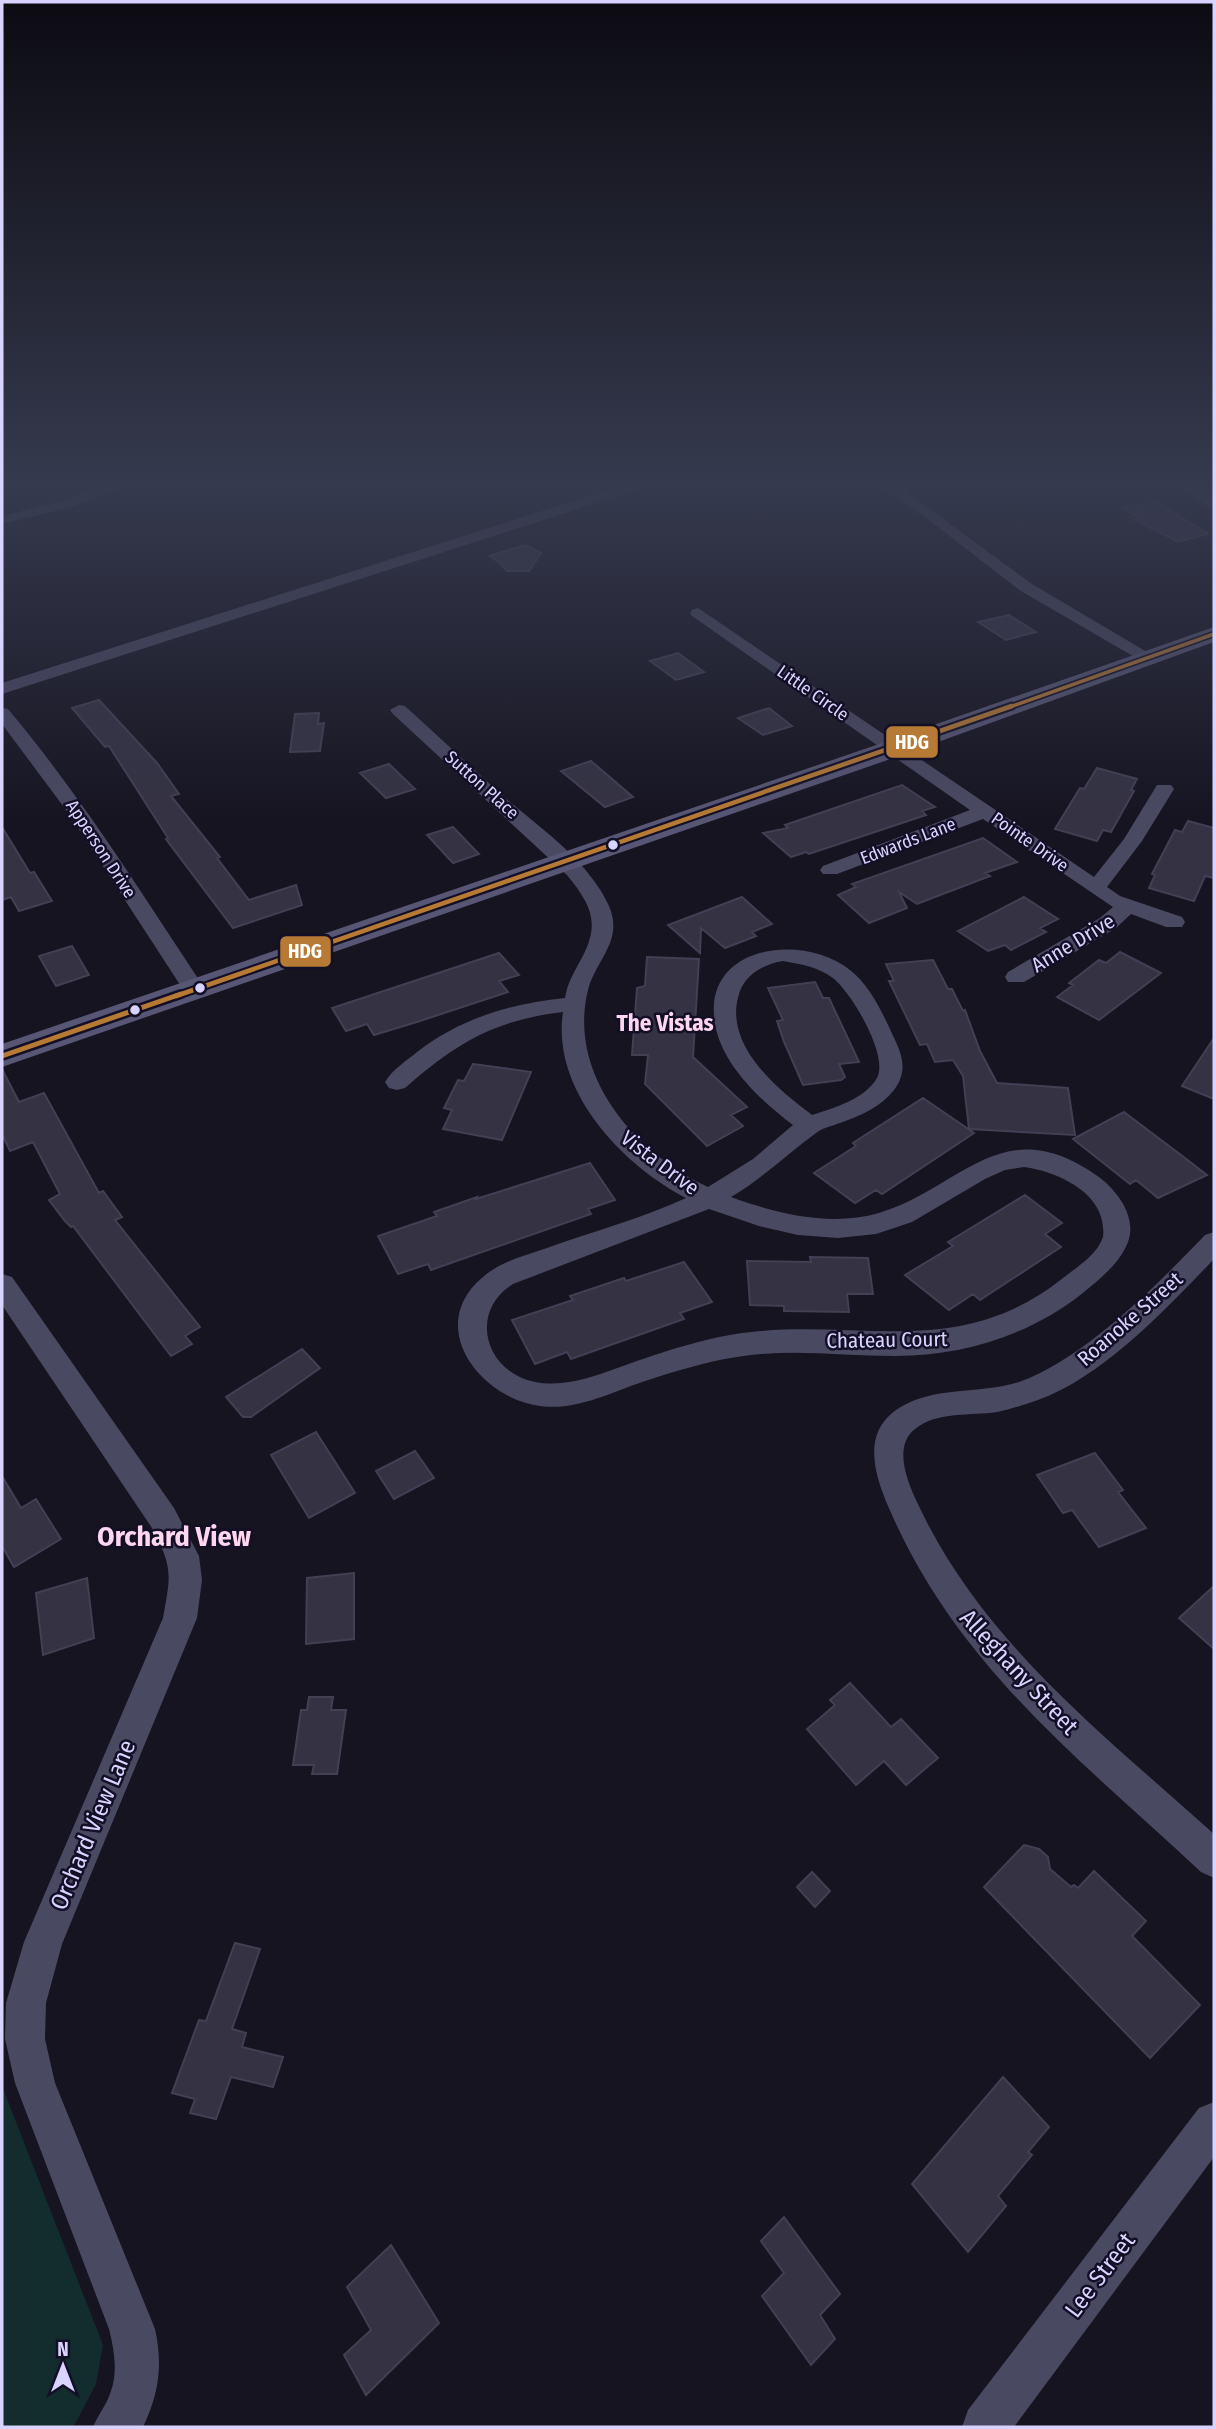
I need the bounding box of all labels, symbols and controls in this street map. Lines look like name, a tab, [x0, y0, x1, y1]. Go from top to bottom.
street label: Little Circle	[773, 660, 853, 726]
line badge: HDG	[885, 725, 939, 759]
text: HDG	[895, 731, 929, 754]
street label: Sutton Place	[440, 746, 524, 824]
street label: Apperson Drive	[61, 796, 141, 902]
street label: Pointe Drive	[987, 807, 1073, 877]
street label: Edwards Lane	[857, 813, 959, 869]
unlabelled marker	[606, 838, 620, 852]
street label: Anne Drive	[1026, 908, 1120, 978]
line badge: HDG	[279, 935, 332, 968]
text: HDG	[288, 940, 322, 963]
unlabelled marker	[193, 981, 207, 995]
unlabelled marker	[128, 1003, 142, 1017]
district label: The Vistas	[616, 1009, 714, 1037]
street label: Vista Drive	[616, 1125, 704, 1201]
street label: Roanoke Street	[1072, 1266, 1188, 1372]
street label: Chateau Court	[826, 1326, 948, 1354]
district label: Orchard View	[97, 1520, 252, 1553]
street label: Alleghany Street	[954, 1604, 1084, 1740]
street label: Orchard View Lane	[45, 1736, 141, 1914]
street label: Lee Street	[1059, 2227, 1141, 2323]
north arrow	[28, 2331, 98, 2401]
text: N	[57, 2338, 69, 2361]

